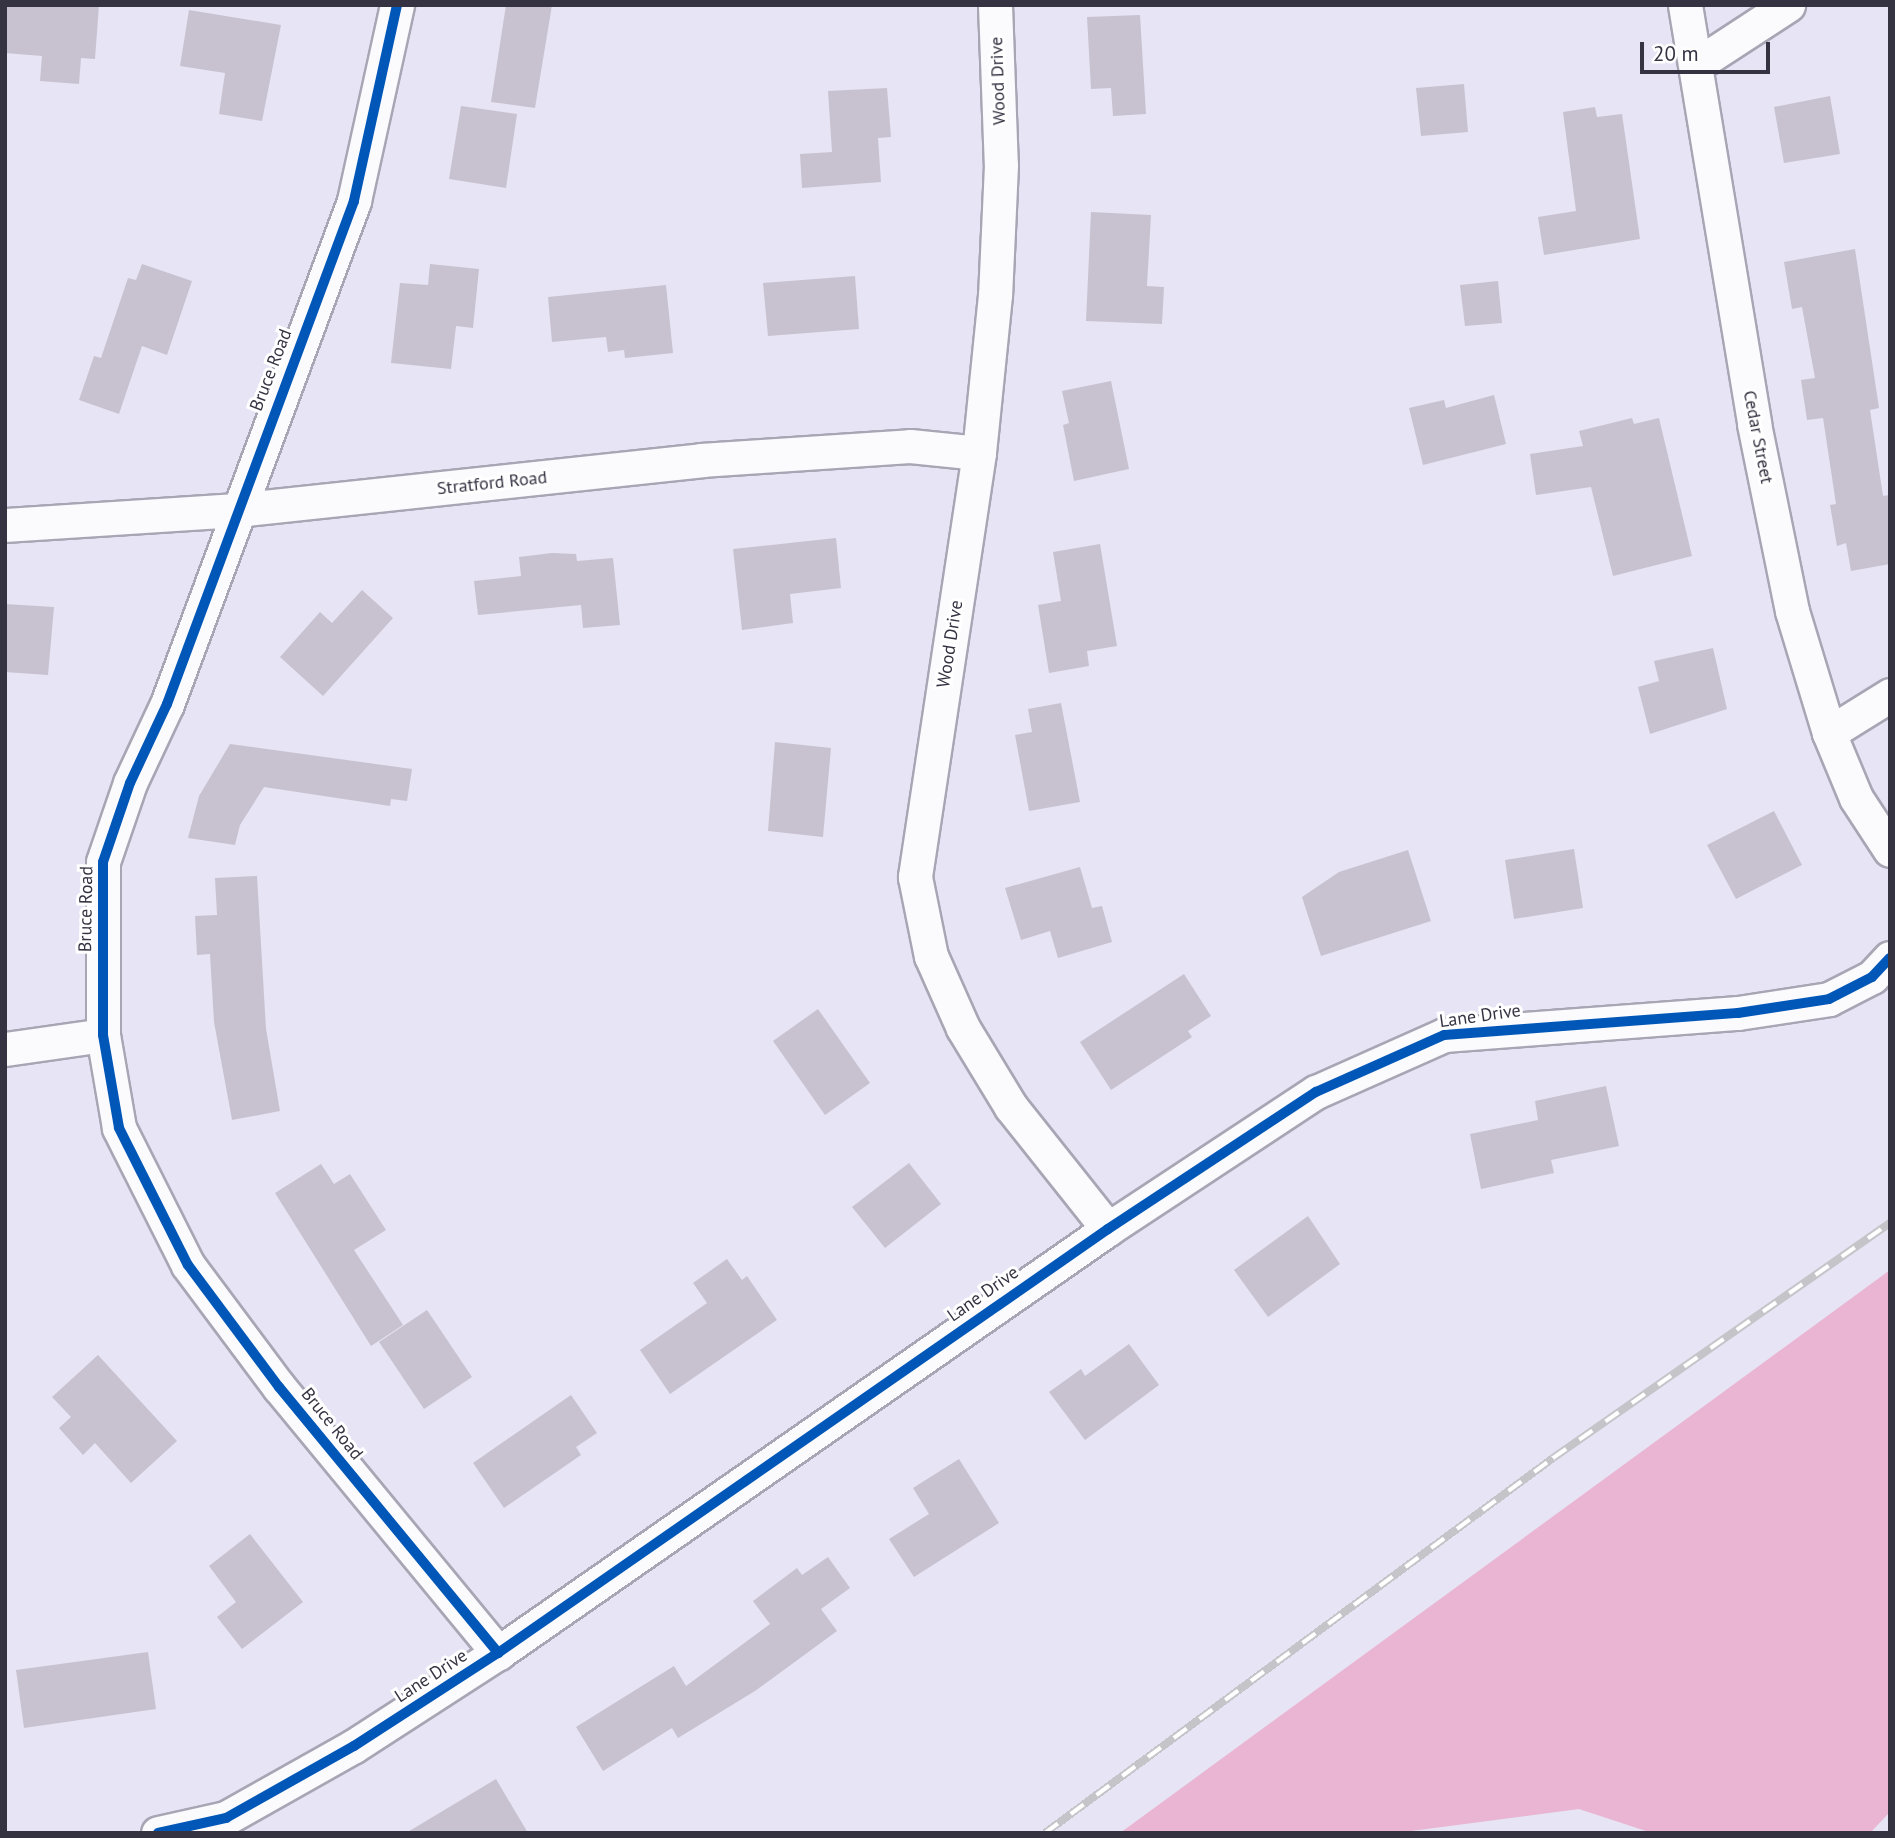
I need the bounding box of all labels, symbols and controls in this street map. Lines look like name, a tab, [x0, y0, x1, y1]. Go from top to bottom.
scale bar	[1643, 28, 1772, 72]
street label: Wood Drive	[986, 37, 1010, 125]
text: 20 m	[1653, 40, 1699, 67]
street label: Bruce Road	[245, 326, 297, 414]
street label: Cedar Street	[1738, 389, 1778, 485]
street label: Stratford Road	[436, 466, 548, 500]
street label: Wood Drive	[932, 599, 968, 689]
street label: Bruce Road	[74, 866, 98, 952]
street label: Lane Drive	[1438, 1000, 1522, 1032]
street label: Lane Drive	[943, 1262, 1023, 1326]
street label: Bruce Road	[297, 1384, 367, 1464]
street label: Lane Drive	[391, 1645, 471, 1707]

